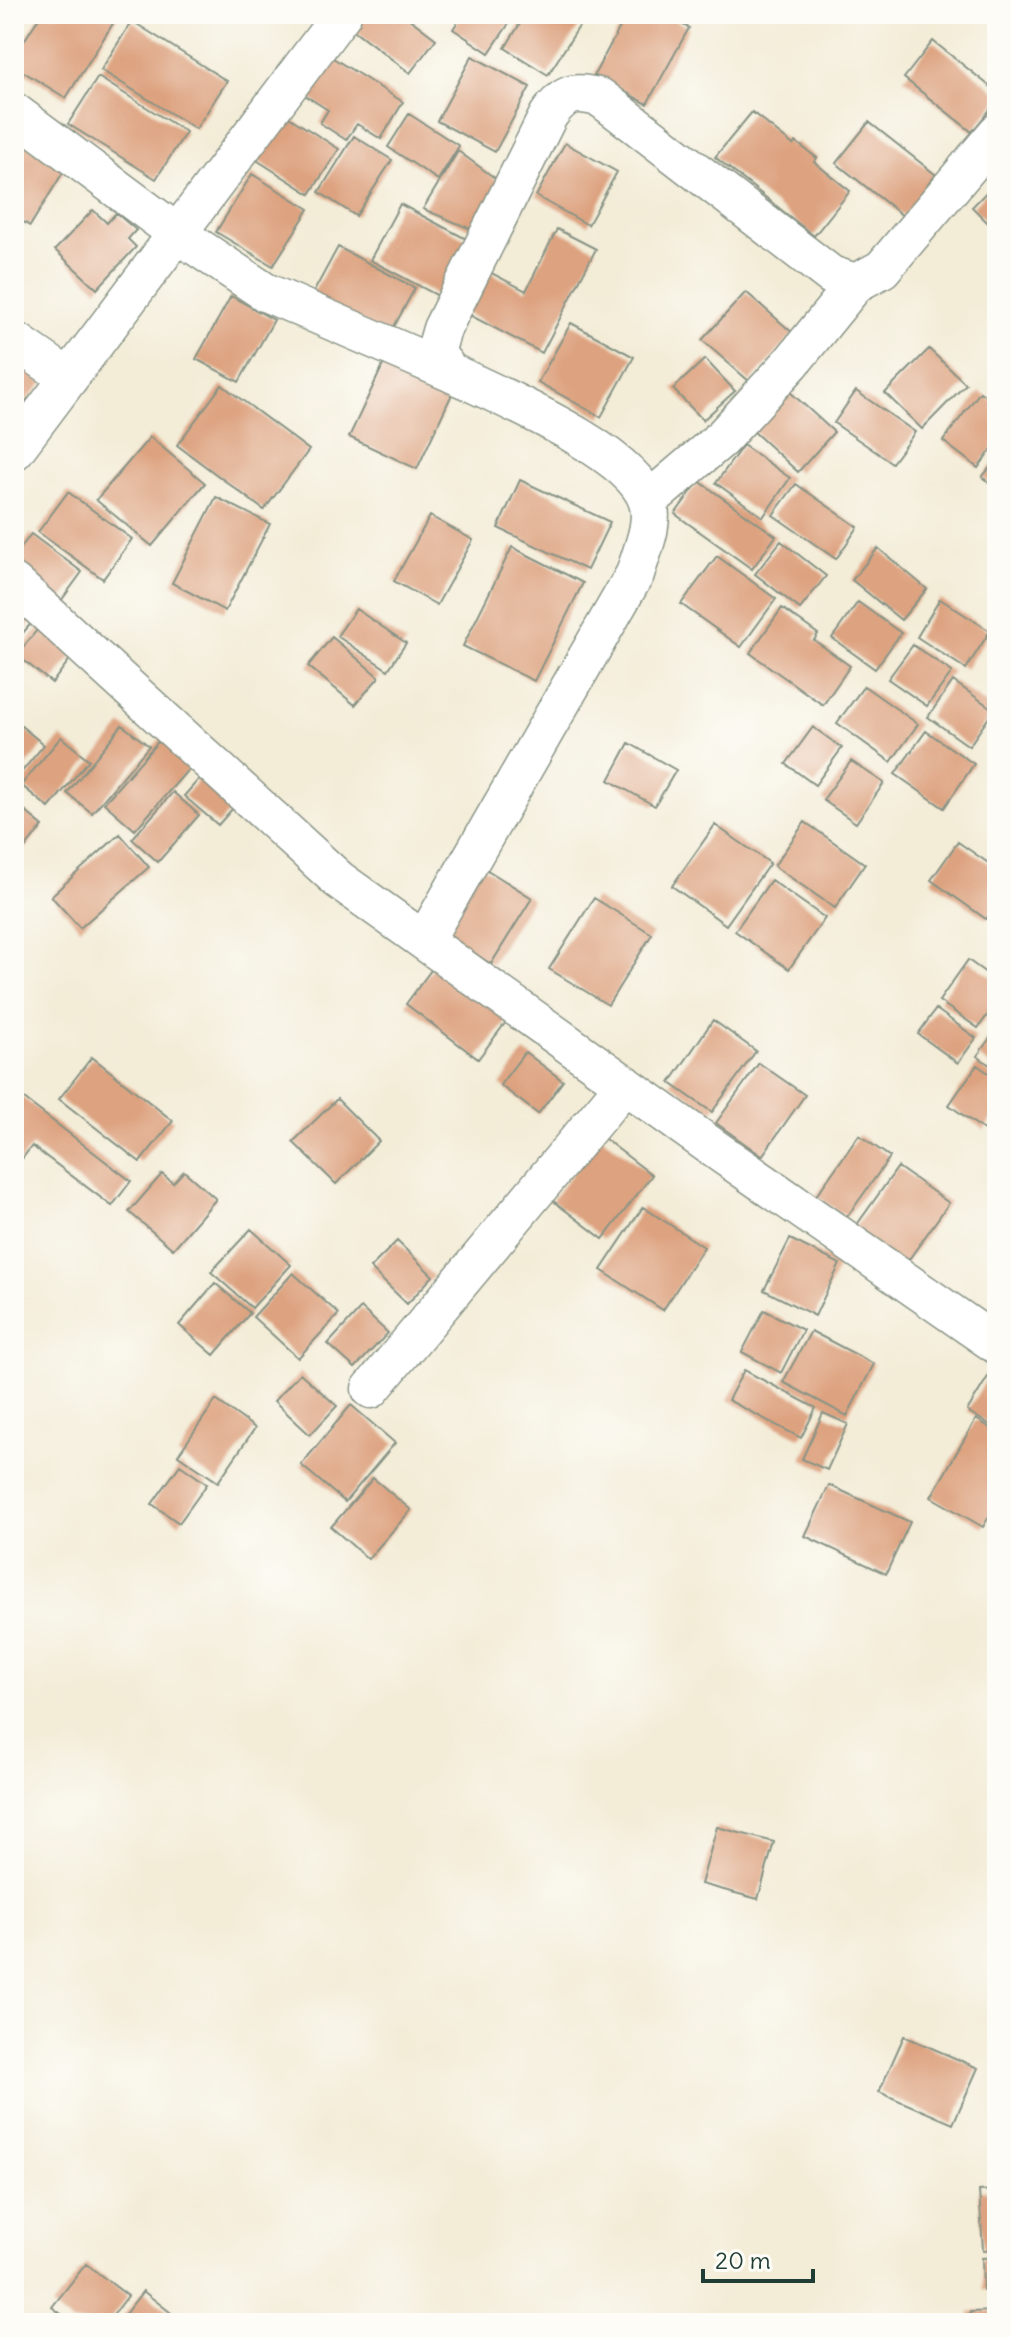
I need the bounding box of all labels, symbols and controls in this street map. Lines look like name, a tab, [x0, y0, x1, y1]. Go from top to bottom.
scale bar	[703, 2233, 813, 2283]
text: 20 m	[715, 2245, 771, 2275]

